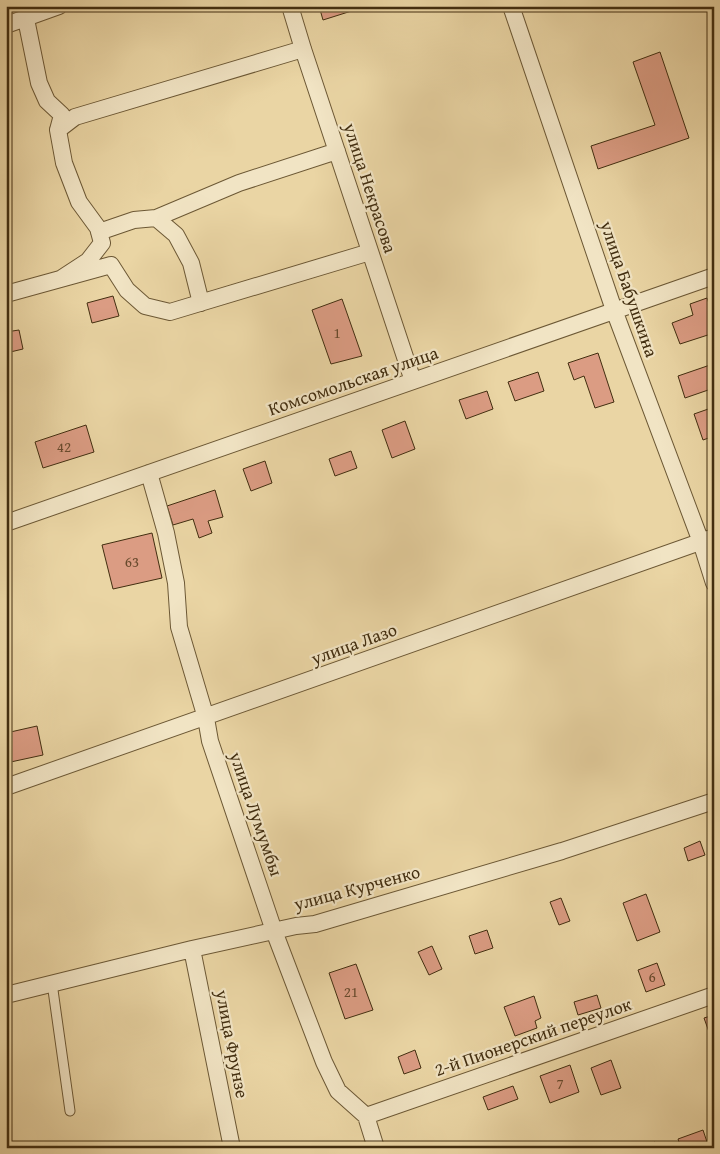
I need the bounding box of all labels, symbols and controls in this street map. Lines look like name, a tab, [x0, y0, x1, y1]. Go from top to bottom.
street label: улица Некрасова	[336, 118, 404, 257]
street label: улица Бабушкина	[593, 216, 666, 361]
house number: 1	[333, 322, 341, 343]
street label: Комсомольская улица	[264, 339, 442, 422]
house number: 42	[57, 436, 71, 457]
house number: 63	[125, 551, 139, 572]
street label: улица Лазо	[306, 616, 401, 672]
street label: улица Лумумбы	[222, 747, 291, 880]
street label: улица Курченко	[290, 858, 423, 918]
house number: 6	[648, 966, 656, 987]
house number: 21	[344, 981, 358, 1002]
street label: улица Фрунзе	[209, 986, 256, 1100]
street label: 2-й Пионерский переулок	[431, 990, 636, 1083]
house number: 7	[556, 1073, 564, 1094]

